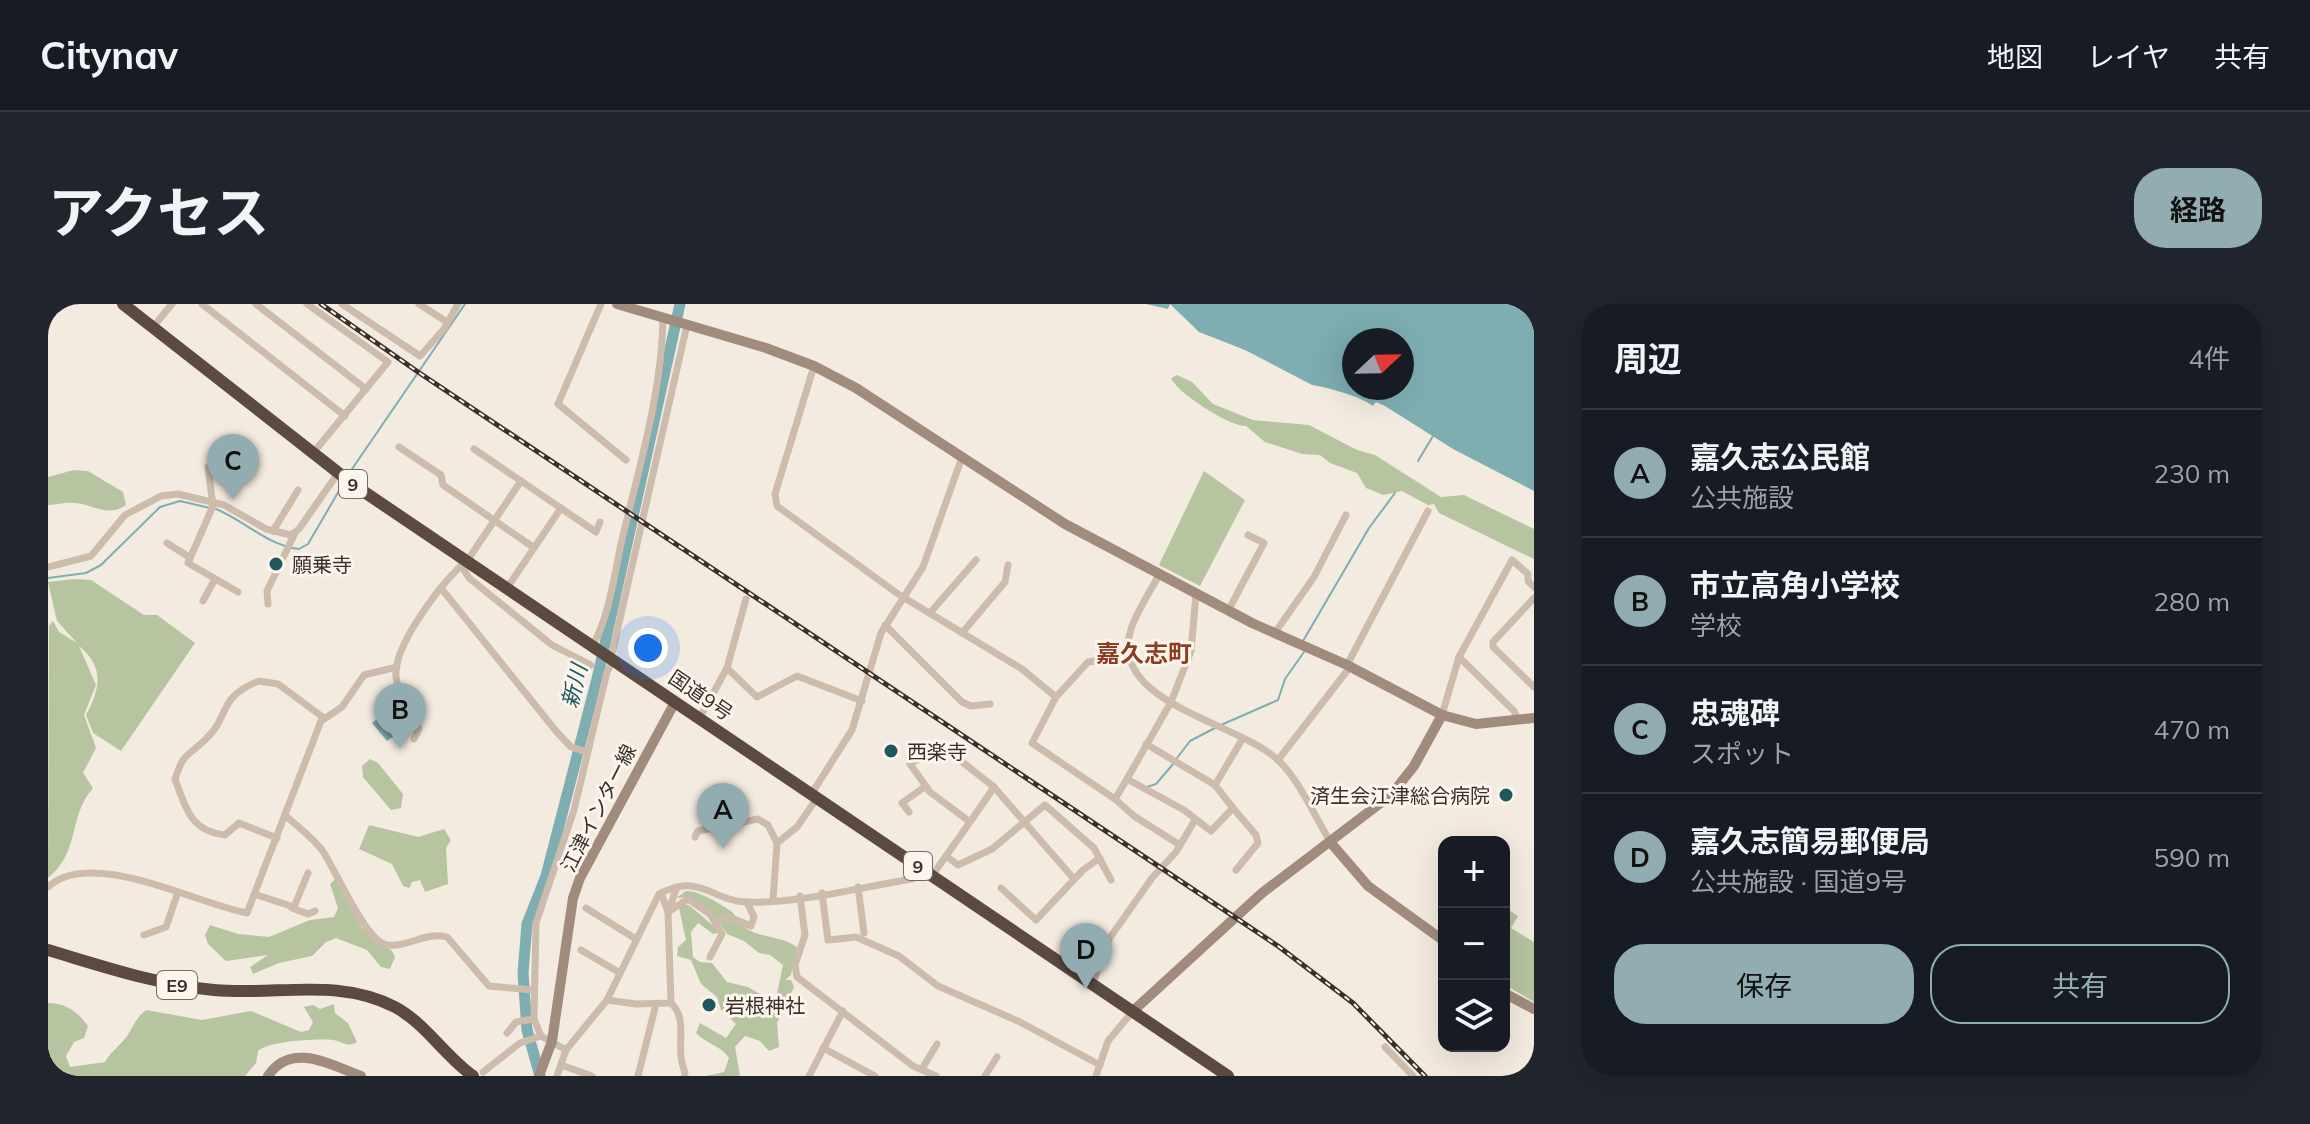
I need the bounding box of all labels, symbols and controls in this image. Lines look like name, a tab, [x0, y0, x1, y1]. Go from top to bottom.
text: Citynav	[40, 31, 178, 79]
text: 地図	[1987, 39, 2043, 74]
text: レイヤ	[2087, 39, 2170, 74]
text: 共有	[2214, 39, 2270, 74]
button: 経路	[2134, 168, 2262, 248]
text: アクセス	[48, 177, 269, 247]
north arrow	[1342, 328, 1414, 400]
text: 周辺	[1614, 337, 1682, 380]
text: 4件	[2188, 342, 2230, 375]
pin: C	[207, 434, 259, 500]
text: 嘉久志公民館	[1690, 438, 1870, 476]
text: A	[1630, 457, 1650, 490]
text: 230 m	[2154, 457, 2230, 490]
road number: 9	[339, 470, 367, 498]
text: 公共施設	[1690, 481, 1794, 514]
place label: 願乗寺	[292, 552, 352, 577]
marker: 願乗寺	[267, 555, 285, 573]
text: 市立高角小学校	[1690, 566, 1900, 604]
text: B	[1631, 585, 1649, 618]
text: 280 m	[2154, 585, 2230, 618]
text: 学校	[1690, 609, 1742, 642]
your location	[628, 628, 668, 668]
district label: 嘉久志町	[1096, 638, 1192, 668]
water label: 新川	[555, 659, 593, 711]
street label: 国道9号	[664, 665, 738, 725]
pin: B	[374, 683, 426, 749]
text: 忠魂碑	[1690, 694, 1780, 732]
text: C	[1631, 713, 1649, 746]
text: 470 m	[2154, 713, 2230, 746]
text: スポット	[1690, 737, 1794, 770]
place label: 西楽寺	[907, 739, 967, 764]
street label: 江津インター線	[555, 740, 641, 876]
marker: 西楽寺	[882, 742, 900, 760]
pin: A	[697, 783, 749, 849]
place label: 済生会江津総合病院	[1310, 783, 1490, 808]
marker: 済生会江津総合病院	[1497, 786, 1515, 804]
text: 嘉久志簡易郵便局	[1690, 822, 1930, 860]
map controls	[1438, 836, 1510, 1052]
button: +	[1438, 836, 1510, 908]
text: D	[1630, 841, 1650, 874]
text: 590 m	[2154, 841, 2230, 874]
road number: 9	[904, 852, 932, 880]
text: 公共施設 · 国道9号	[1690, 865, 1907, 898]
button: −	[1438, 908, 1510, 980]
pin: D	[1060, 923, 1112, 989]
button: 保存	[1614, 944, 1914, 1024]
button: 共有	[1930, 944, 2230, 1024]
road number: E9	[157, 971, 197, 999]
button: layers	[1438, 980, 1510, 1052]
place label: 岩根神社	[725, 993, 805, 1018]
marker: 岩根神社	[700, 996, 718, 1014]

